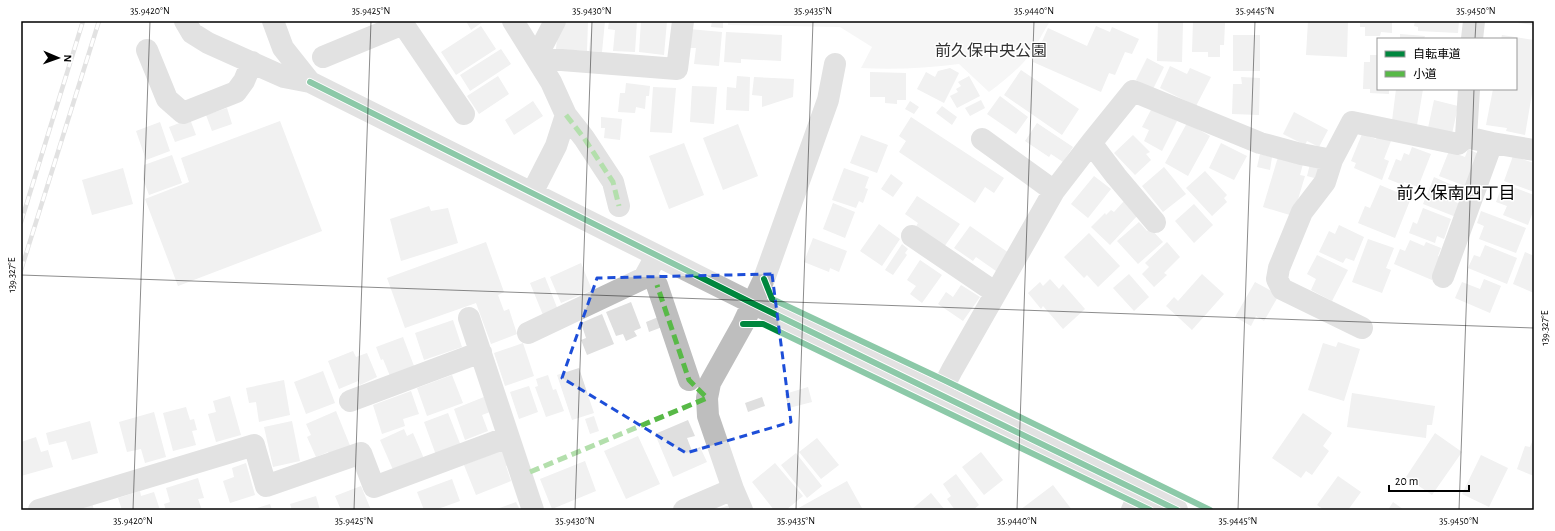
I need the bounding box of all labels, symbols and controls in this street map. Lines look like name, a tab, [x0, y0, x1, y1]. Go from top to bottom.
text: 35.9420°N	[130, 6, 170, 16]
text: 35.9425°N	[352, 6, 390, 16]
text: 35.9430°N	[572, 6, 612, 16]
text: 35.9435°N	[794, 6, 832, 16]
text: 35.9440°N	[1014, 6, 1054, 16]
text: 35.9445°N	[1236, 6, 1274, 16]
text: 35.9450°N	[1456, 6, 1496, 16]
north arrow	[38, 38, 78, 78]
legend	[1377, 38, 1517, 90]
park label: 前久保中央公園	[935, 42, 1047, 59]
text: 自転車道	[1413, 47, 1461, 60]
text: N	[62, 54, 73, 62]
text: 小道	[1413, 67, 1437, 80]
district label: 前久保南四丁目	[1397, 184, 1516, 202]
text: 139.327°E	[7, 257, 17, 293]
text: 139.327°E	[1540, 310, 1550, 346]
scale bar	[1389, 467, 1469, 493]
text: 20 m	[1395, 475, 1418, 487]
text: 35.9420°N	[113, 516, 153, 526]
text: 35.9425°N	[335, 516, 373, 526]
text: 35.9430°N	[555, 516, 595, 526]
text: 35.9435°N	[777, 516, 815, 526]
text: 35.9440°N	[997, 516, 1037, 526]
text: 35.9445°N	[1219, 516, 1257, 526]
text: 35.9450°N	[1439, 516, 1479, 526]

